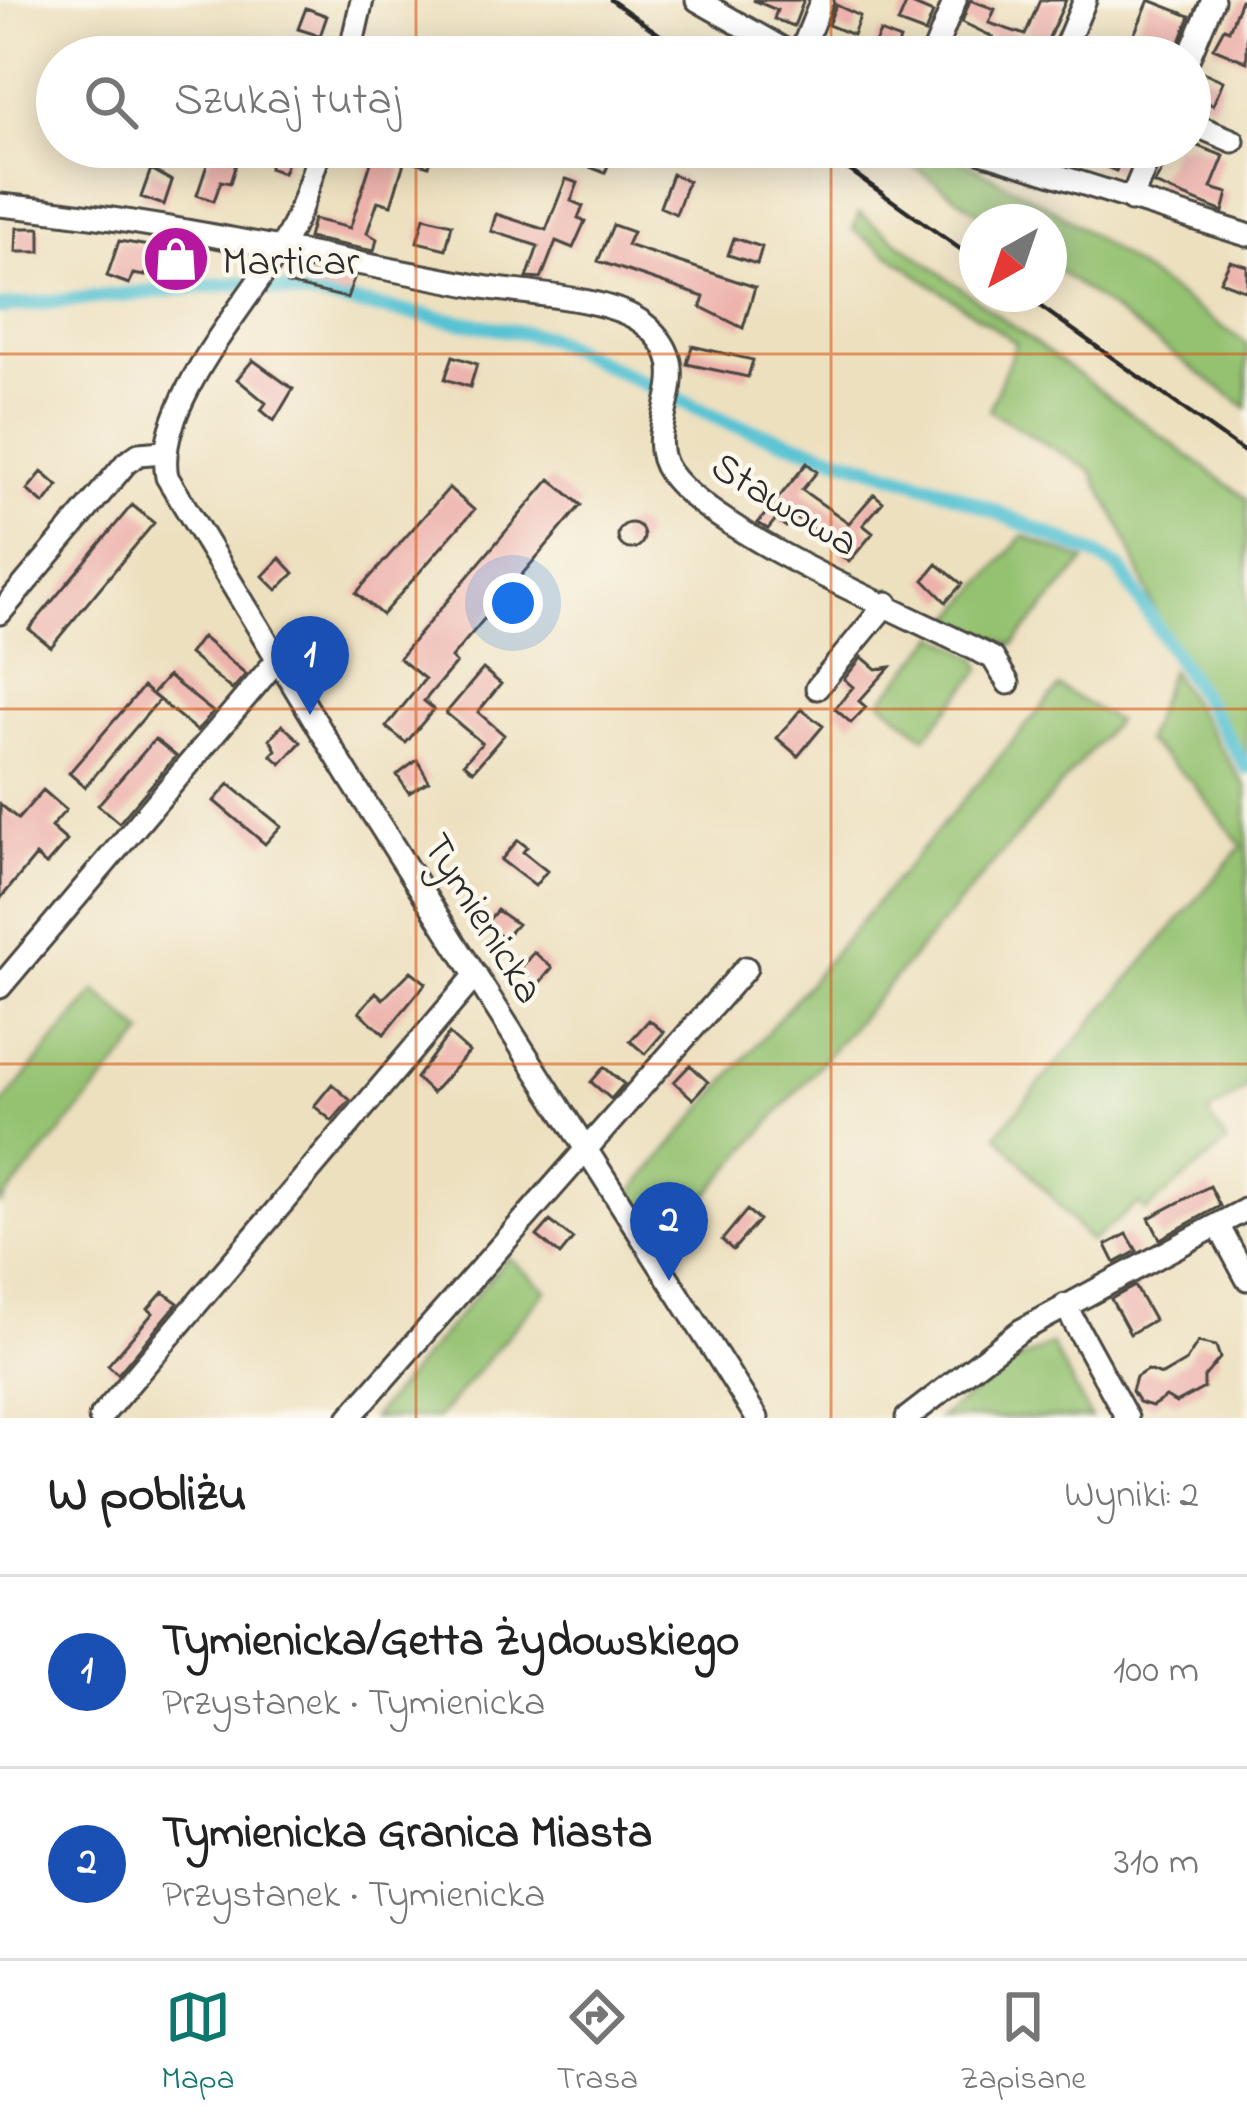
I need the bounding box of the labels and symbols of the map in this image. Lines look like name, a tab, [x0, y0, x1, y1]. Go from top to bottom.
north arrow	[959, 204, 1067, 312]
shop icon: Marticar	[141, 224, 211, 294]
place label: Marticar	[222, 233, 360, 294]
street label: Stawowa	[698, 438, 869, 574]
your location	[483, 573, 543, 633]
pin: 1	[271, 616, 349, 715]
street label: Tymienicka	[405, 822, 558, 1017]
pin: 2	[630, 1182, 708, 1281]

